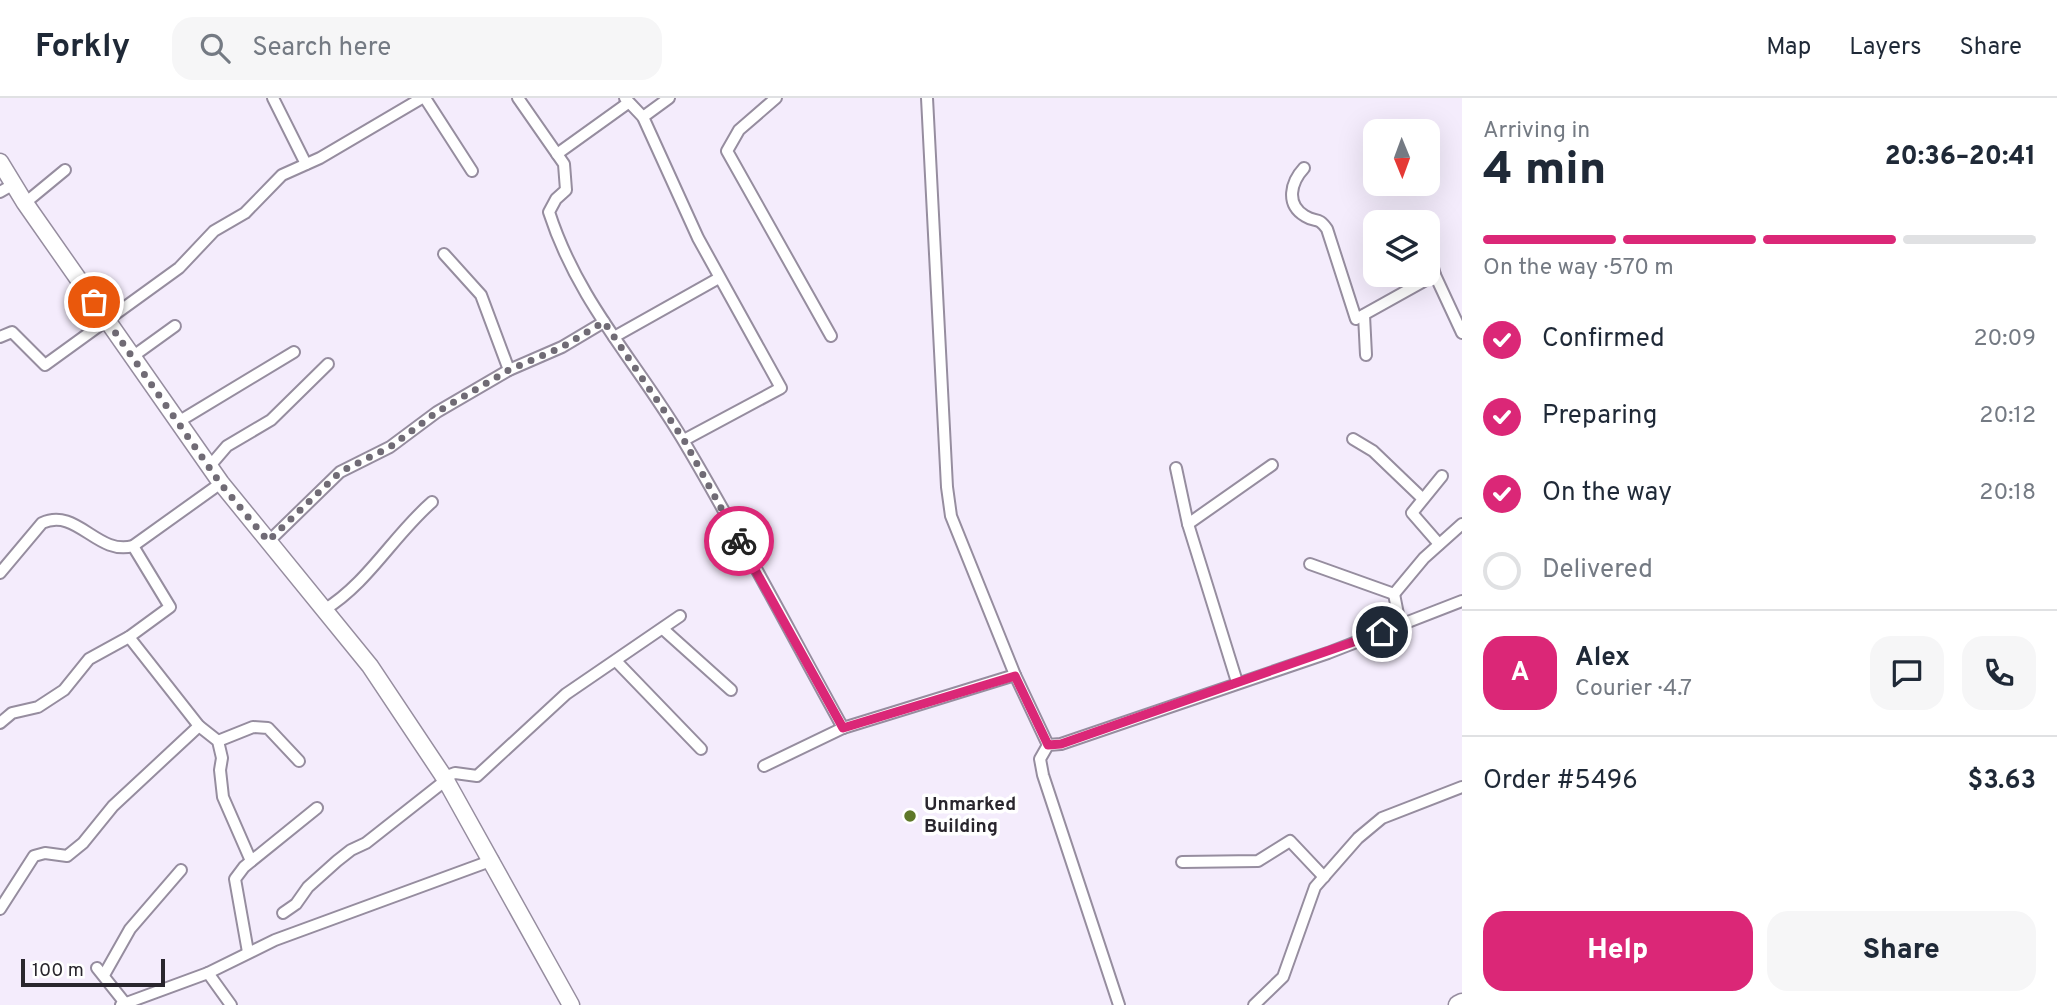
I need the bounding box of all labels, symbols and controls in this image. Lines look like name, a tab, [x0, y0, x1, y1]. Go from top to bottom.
search box	[172, 17, 662, 80]
text: Forkly	[35, 27, 130, 69]
icon: search	[196, 29, 234, 67]
text: Search here	[252, 32, 391, 65]
text: Map	[1766, 33, 1811, 63]
text: Layers	[1849, 33, 1921, 63]
text: Share	[1959, 33, 2022, 63]
text: Arriving in	[1483, 117, 1590, 146]
north arrow	[1363, 119, 1440, 196]
map controls	[1363, 119, 1440, 287]
text: 20:36–20:41	[1885, 141, 2036, 174]
text: 4 min	[1483, 142, 1607, 201]
button: layers	[1363, 210, 1440, 287]
text: On the way · 570 m	[1483, 254, 1674, 283]
pin	[64, 272, 124, 332]
icon: bag	[75, 283, 113, 321]
icon: check	[1483, 321, 1521, 359]
text: Confirmed	[1542, 323, 1665, 356]
text: 20:09	[1973, 325, 2036, 354]
icon: check	[1483, 398, 1521, 436]
text: Preparing	[1542, 400, 1657, 433]
text: 20:12	[1979, 402, 2036, 431]
icon: check	[1483, 475, 1521, 513]
text: On the way	[1542, 477, 1672, 510]
text: 20:18	[1979, 479, 2036, 508]
courier	[704, 506, 774, 576]
icon: bike	[720, 522, 758, 560]
text: Delivered	[1542, 554, 1653, 587]
pin	[1352, 602, 1412, 662]
icon: home	[1363, 613, 1401, 651]
button: chat	[1870, 636, 1944, 710]
button: phone	[1962, 636, 2036, 710]
text: Alex	[1575, 642, 1630, 675]
text: A	[1511, 657, 1529, 690]
text: Courier · 4.7	[1575, 675, 1692, 704]
text: Order #5496	[1483, 765, 1638, 798]
text: $3.63	[1967, 765, 2036, 798]
place label: Unmarked Building	[924, 793, 1016, 839]
marker: Unmarked Building	[902, 808, 918, 824]
button: Help	[1483, 911, 1753, 991]
button: Share	[1767, 911, 2036, 991]
scale bar	[21, 956, 164, 988]
text: 100 m	[32, 959, 84, 983]

